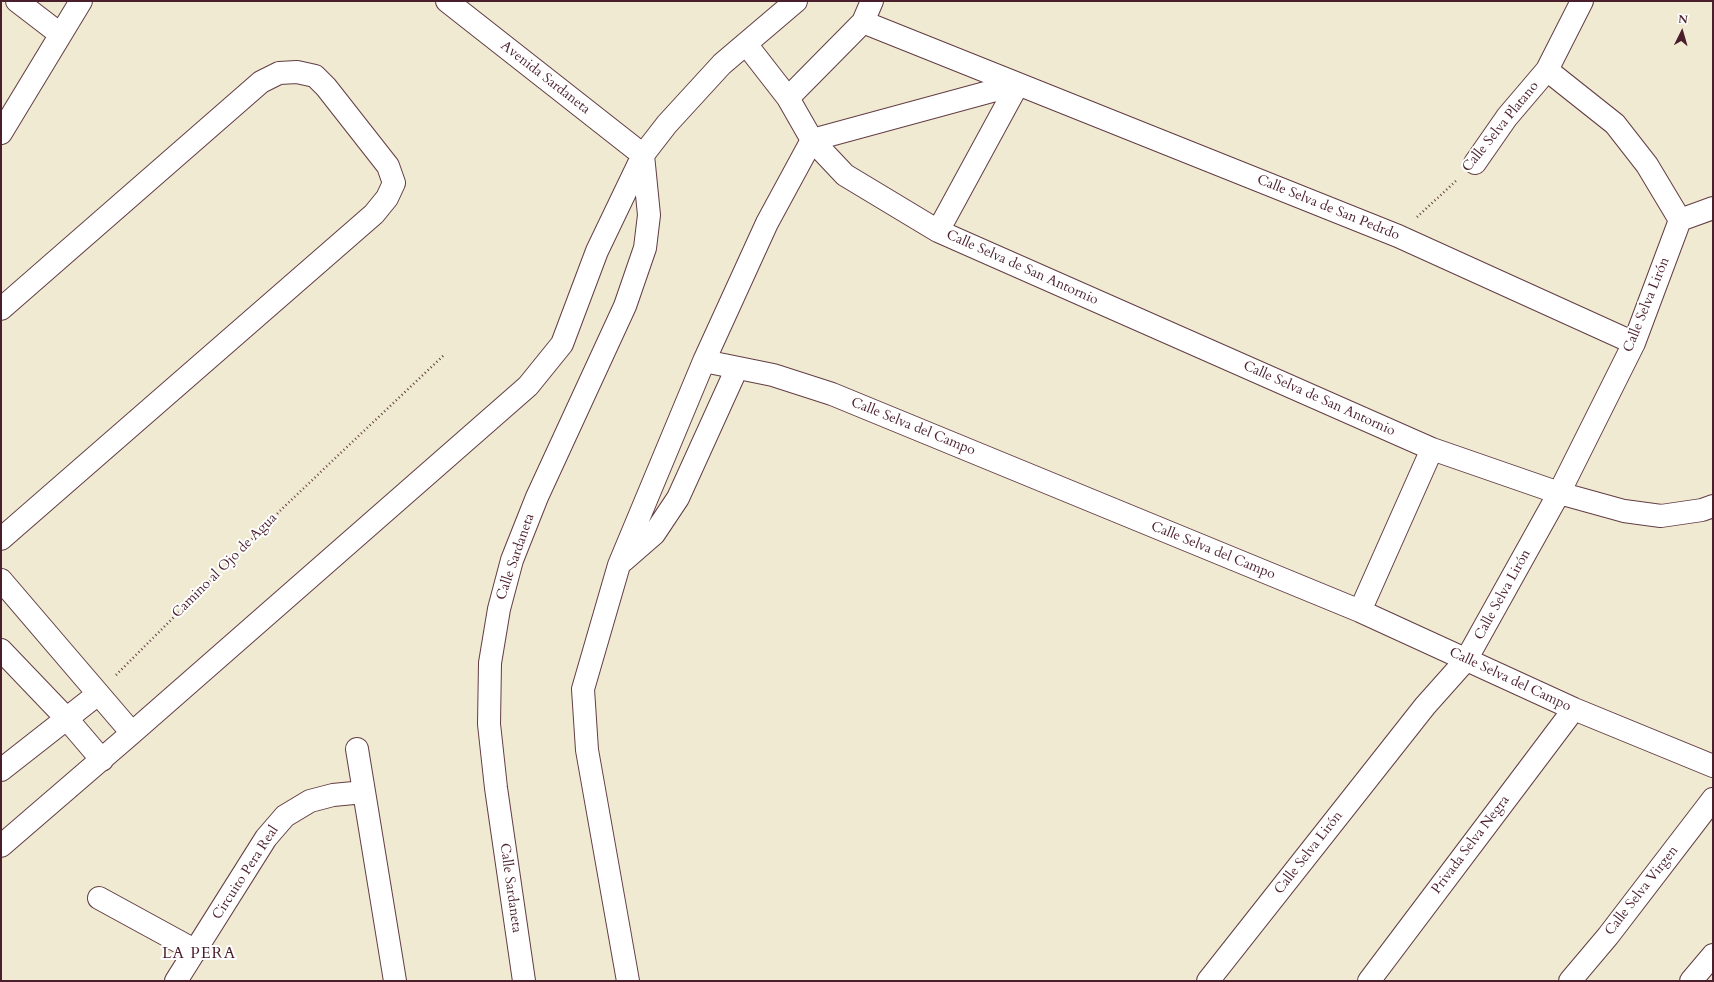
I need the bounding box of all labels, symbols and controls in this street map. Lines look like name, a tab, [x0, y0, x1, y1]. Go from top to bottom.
north arrow	[1662, 12, 1702, 52]
text: N	[1678, 12, 1688, 27]
street label: Avenida Sardaneta	[497, 38, 593, 118]
street label: Calle Selva Platano	[1459, 78, 1543, 176]
street label: Calle Selva de San Pedrdo	[1254, 172, 1402, 244]
street label: Calle Selva de San Antornio	[943, 227, 1101, 309]
street label: Calle Selva Lirón	[1620, 255, 1674, 355]
street label: Calle Selva de San Antornio	[1240, 358, 1398, 440]
street label: Calle Selva del Campo	[848, 394, 978, 460]
street label: Camino al Ojo de Agua	[169, 510, 281, 622]
street label: Calle Sardaneta	[493, 512, 539, 602]
street label: Calle Selva del Campo	[1148, 518, 1278, 584]
street label: Calle Selva Lirón	[1471, 547, 1535, 643]
street label: Calle Selva del Campo	[1446, 644, 1574, 716]
street label: Privada Selva Negra	[1429, 792, 1513, 898]
street label: Calle Selva Lirón	[1271, 808, 1347, 898]
street label: Circuito Pera Real	[209, 823, 283, 923]
street label: Calle Sardaneta	[495, 842, 525, 934]
street label: Calle Selva Virgen	[1602, 843, 1682, 939]
district label: LA PERA	[162, 944, 236, 964]

